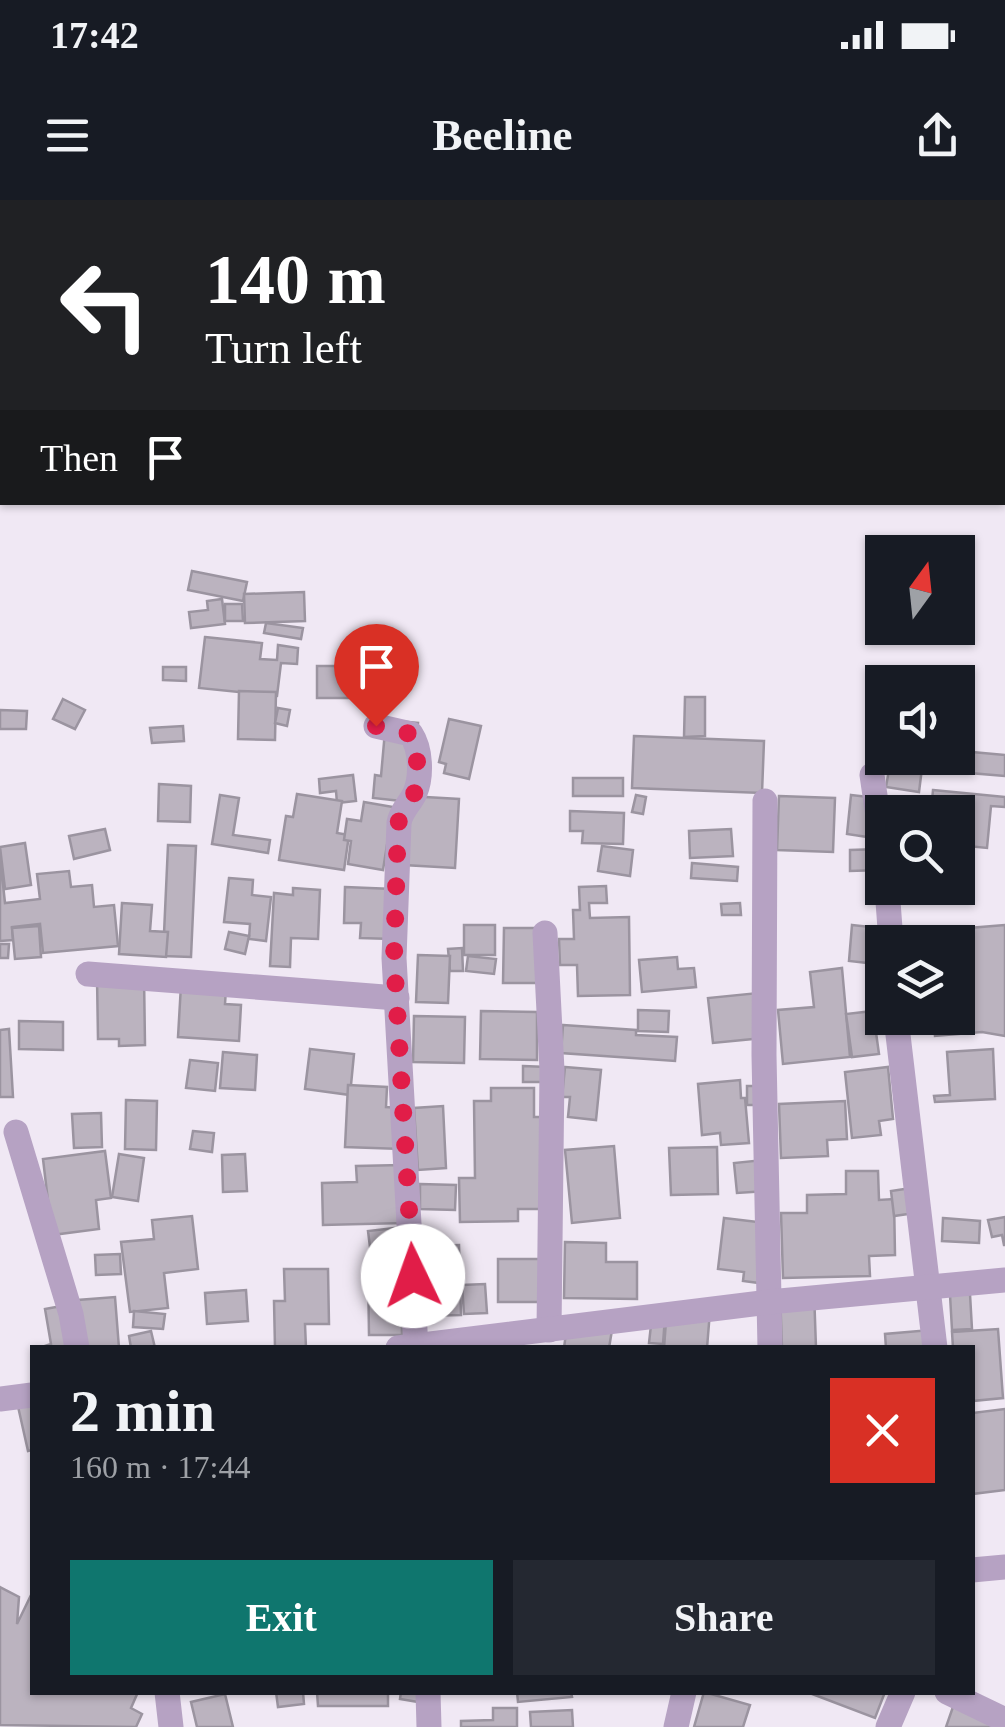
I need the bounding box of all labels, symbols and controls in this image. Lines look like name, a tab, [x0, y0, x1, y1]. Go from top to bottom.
text: 17:42	[50, 14, 139, 56]
icon: menu	[40, 108, 95, 163]
icon: share	[910, 108, 965, 163]
text: Beeline	[433, 110, 572, 160]
icon: left	[40, 240, 170, 370]
text: 140 m	[205, 241, 386, 318]
text: Turn left	[205, 323, 362, 373]
icon: arrive	[138, 430, 193, 485]
text: Then	[40, 437, 118, 479]
north arrow	[865, 535, 975, 645]
map controls	[865, 535, 975, 1035]
pin	[334, 624, 419, 727]
icon: arrive	[349, 639, 404, 694]
button: sound	[865, 665, 975, 775]
button: search	[865, 795, 975, 905]
button: layers	[865, 925, 975, 1035]
position arrow	[361, 1224, 465, 1328]
text: 2 min	[70, 1378, 215, 1444]
button: close	[830, 1378, 935, 1483]
text: 160 m · 17:44	[70, 1449, 250, 1485]
button: Exit	[70, 1560, 493, 1675]
button: Share	[513, 1560, 935, 1675]

